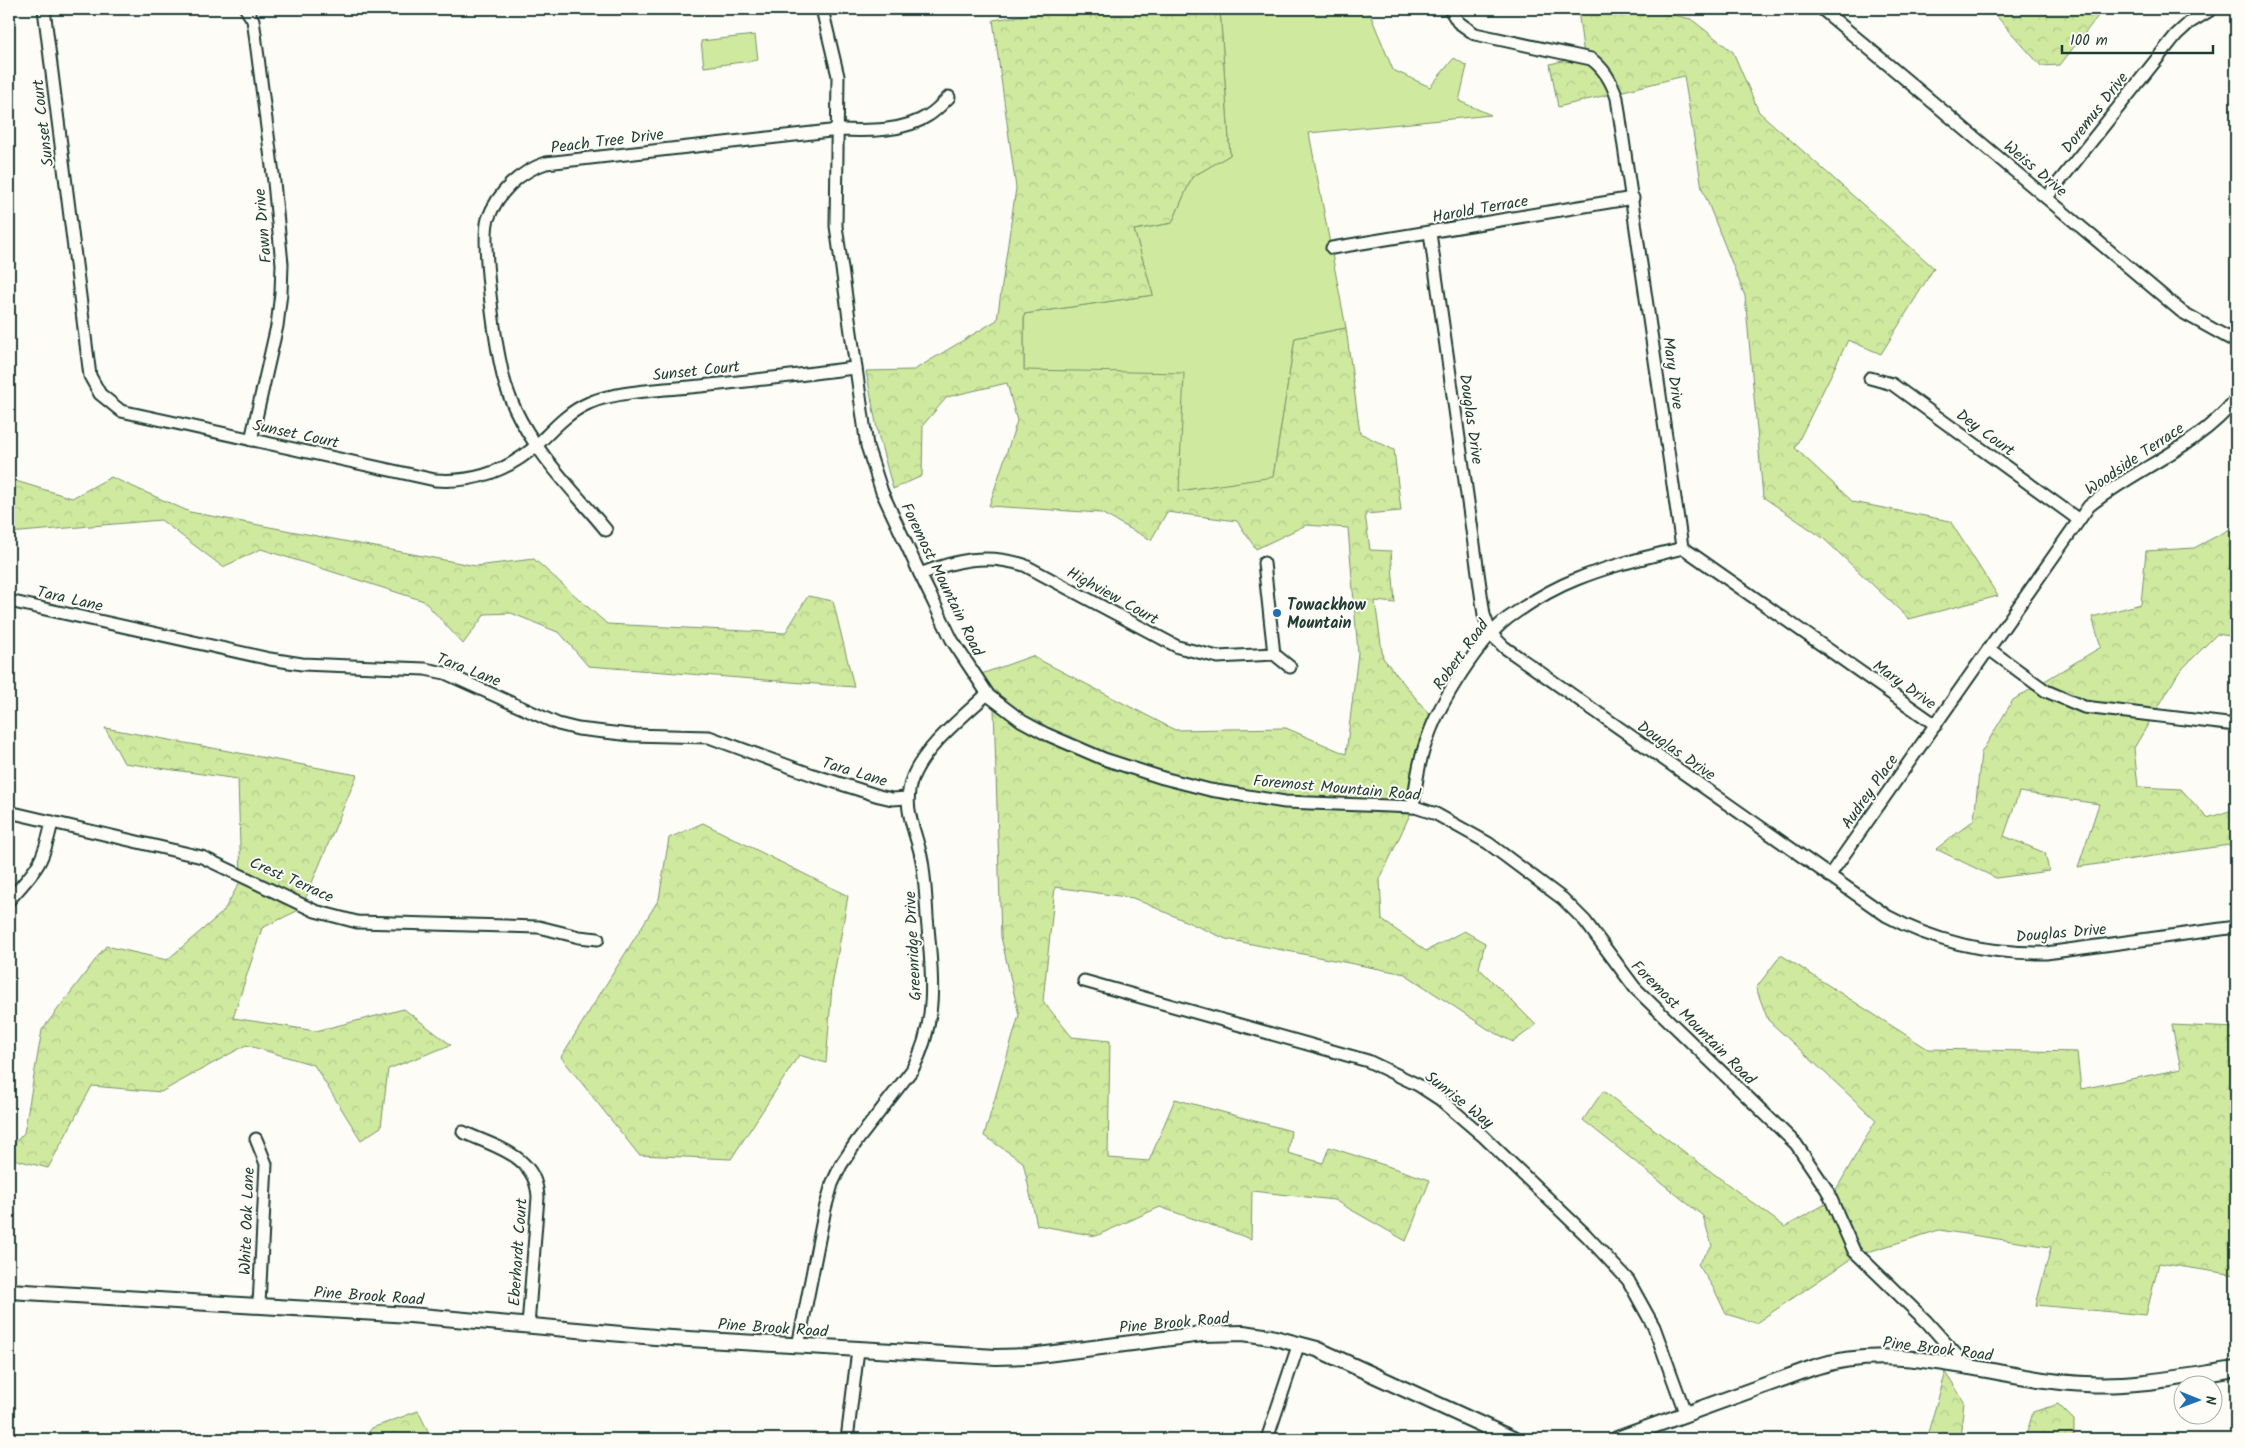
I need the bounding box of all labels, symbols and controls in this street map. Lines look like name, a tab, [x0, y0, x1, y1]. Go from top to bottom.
scale bar	[2062, 22, 2214, 54]
text: 100 m	[2070, 29, 2108, 53]
street label: Doremus Drive	[2055, 67, 2135, 159]
street label: Sunset Court	[26, 77, 61, 168]
street label: Peach Tree Drive	[549, 122, 665, 161]
street label: Weiss Drive	[1998, 135, 2073, 203]
street label: Fawn Drive	[248, 187, 279, 264]
street label: Harold Terrace	[1430, 189, 1530, 230]
street label: Mary Drive	[1655, 335, 1690, 411]
street label: Sunset Court	[651, 354, 742, 388]
street label: Douglas Drive	[1452, 372, 1489, 466]
street label: Dey Court	[1950, 403, 2020, 464]
street label: Sunset Court	[250, 413, 342, 456]
street label: Woodside Terrace	[2080, 417, 2190, 502]
street label: Foremost Mountain Road	[894, 499, 990, 662]
street label: Highview Court	[1062, 561, 1163, 632]
street label: Tara Lane	[34, 580, 105, 619]
place label: Towackhow Mountain	[1287, 593, 1367, 636]
marker: Towackhow Mountain	[1271, 607, 1283, 619]
street label: Robert Road	[1427, 613, 1496, 695]
street label: Tara Lane	[433, 647, 504, 694]
street label: Mary Drive	[1867, 654, 1941, 716]
street label: Douglas Drive	[1632, 715, 1721, 788]
street label: Audrey Place	[1835, 749, 1905, 834]
street label: Tara Lane	[819, 751, 890, 794]
street label: Foremost Mountain Road	[1252, 769, 1423, 808]
street label: Crest Terrace	[245, 851, 337, 910]
street label: Greenridge Drive	[898, 890, 929, 1001]
street label: Douglas Drive	[2015, 917, 2108, 950]
street label: Foremost Mountain Road	[1625, 955, 1762, 1092]
street label: Sunrise Way	[1419, 1065, 1499, 1136]
street label: White Oak Lane	[233, 1167, 262, 1275]
street label: Eberhardt Court	[502, 1196, 535, 1307]
street label: Pine Brook Road	[313, 1280, 426, 1313]
street label: Pine Brook Road	[1118, 1306, 1231, 1341]
street label: Pine Brook Road	[717, 1312, 830, 1345]
street label: Pine Brook Road	[1881, 1330, 1995, 1369]
north arrow	[2172, 1376, 2222, 1426]
text: N	[2199, 1396, 2221, 1405]

